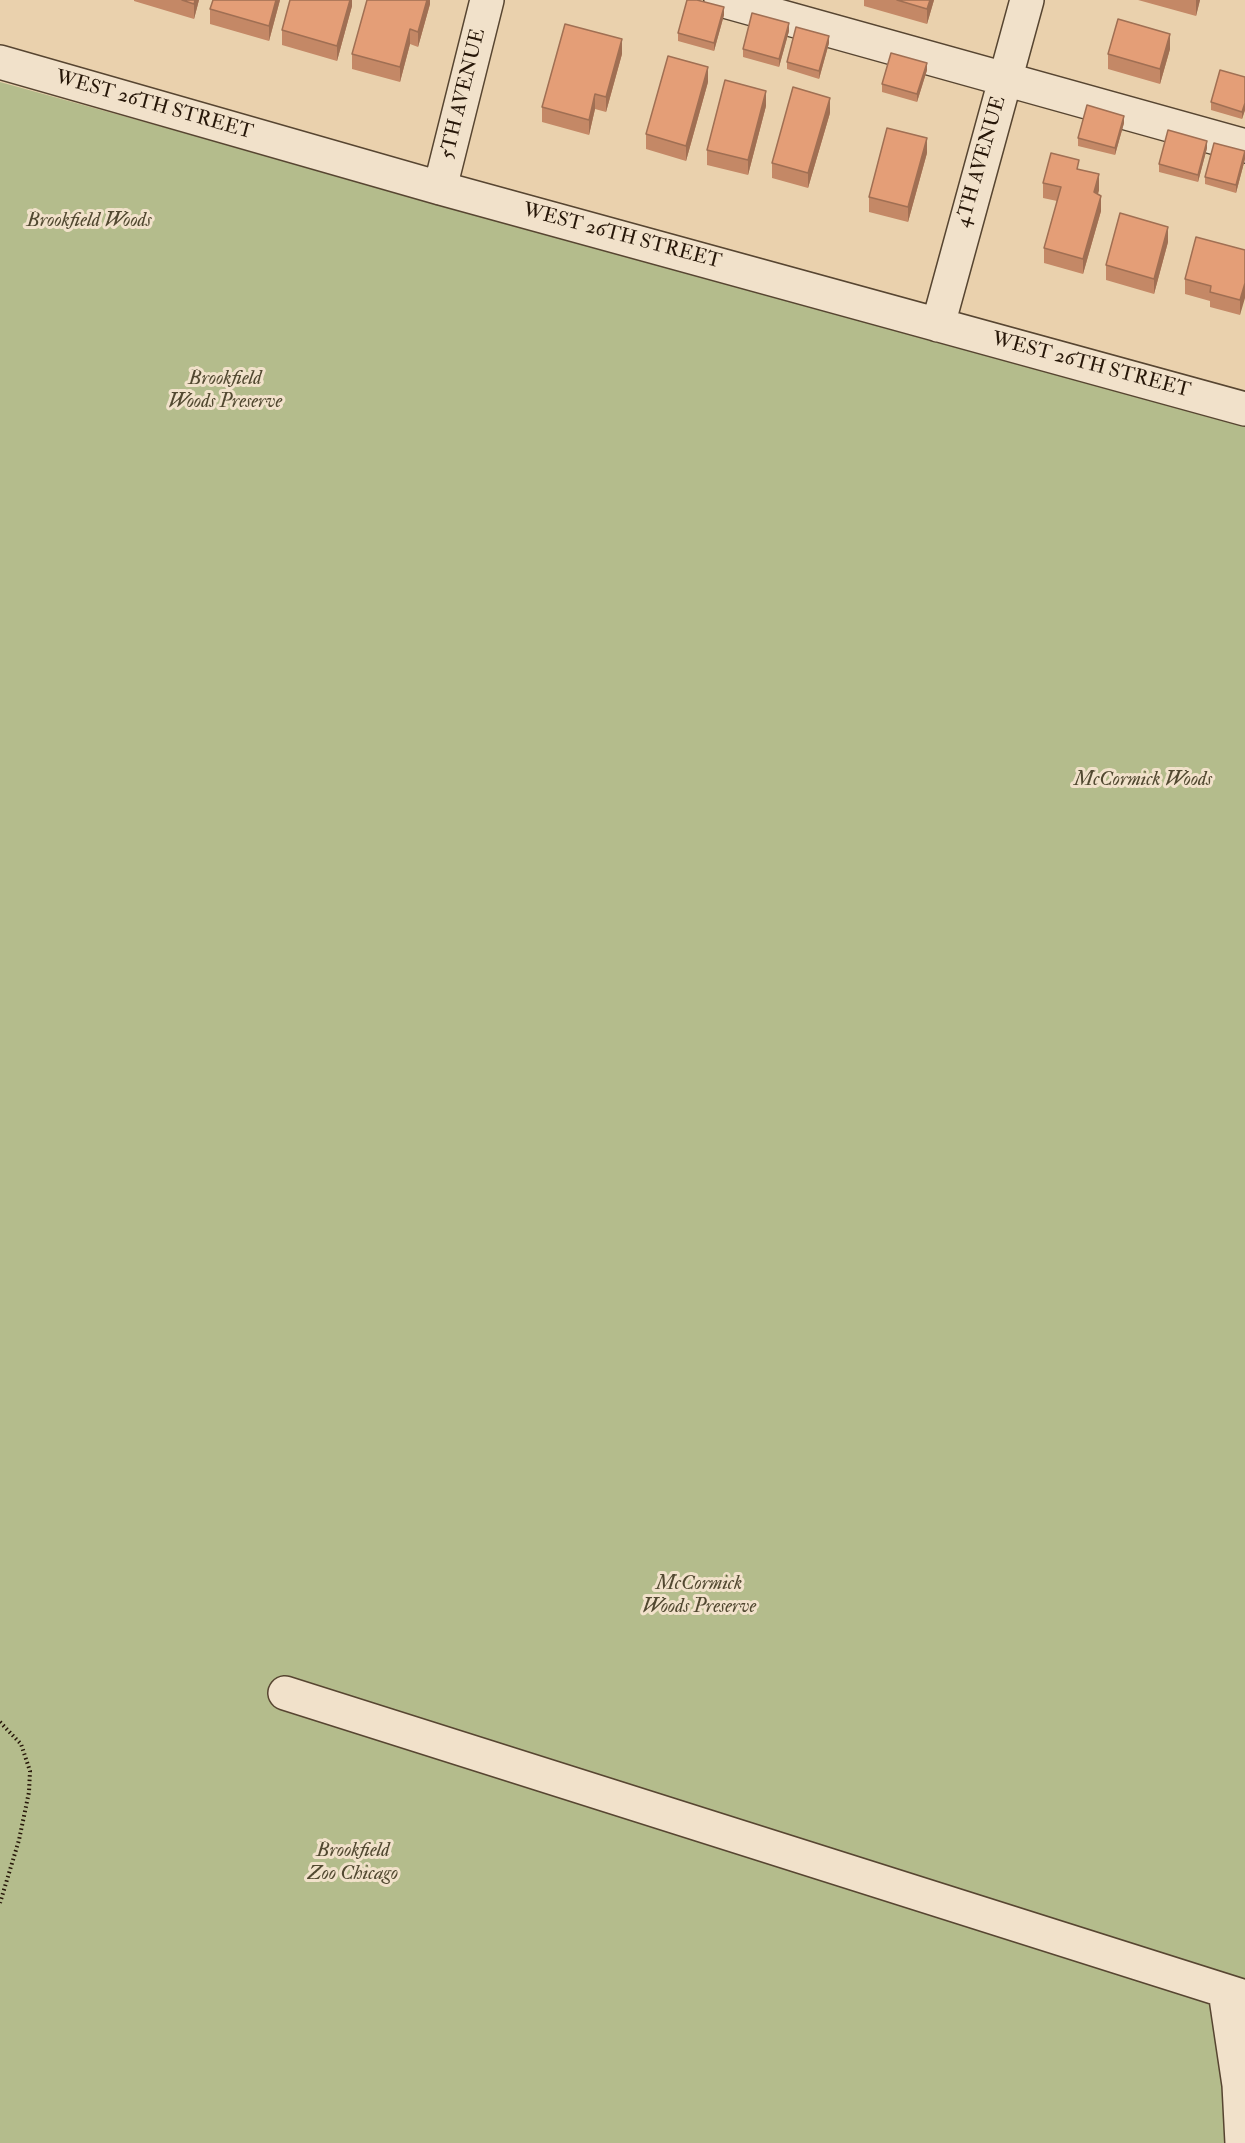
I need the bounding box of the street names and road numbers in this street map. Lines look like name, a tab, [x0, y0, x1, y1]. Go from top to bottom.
street label: 5TH AVENUE	[436, 26, 492, 162]
street label: WEST 26TH STREET	[52, 66, 256, 146]
street label: 4TH AVENUE	[952, 94, 1012, 230]
street label: WEST 26TH STREET	[520, 199, 724, 275]
street label: WEST 26TH STREET	[989, 328, 1193, 404]

